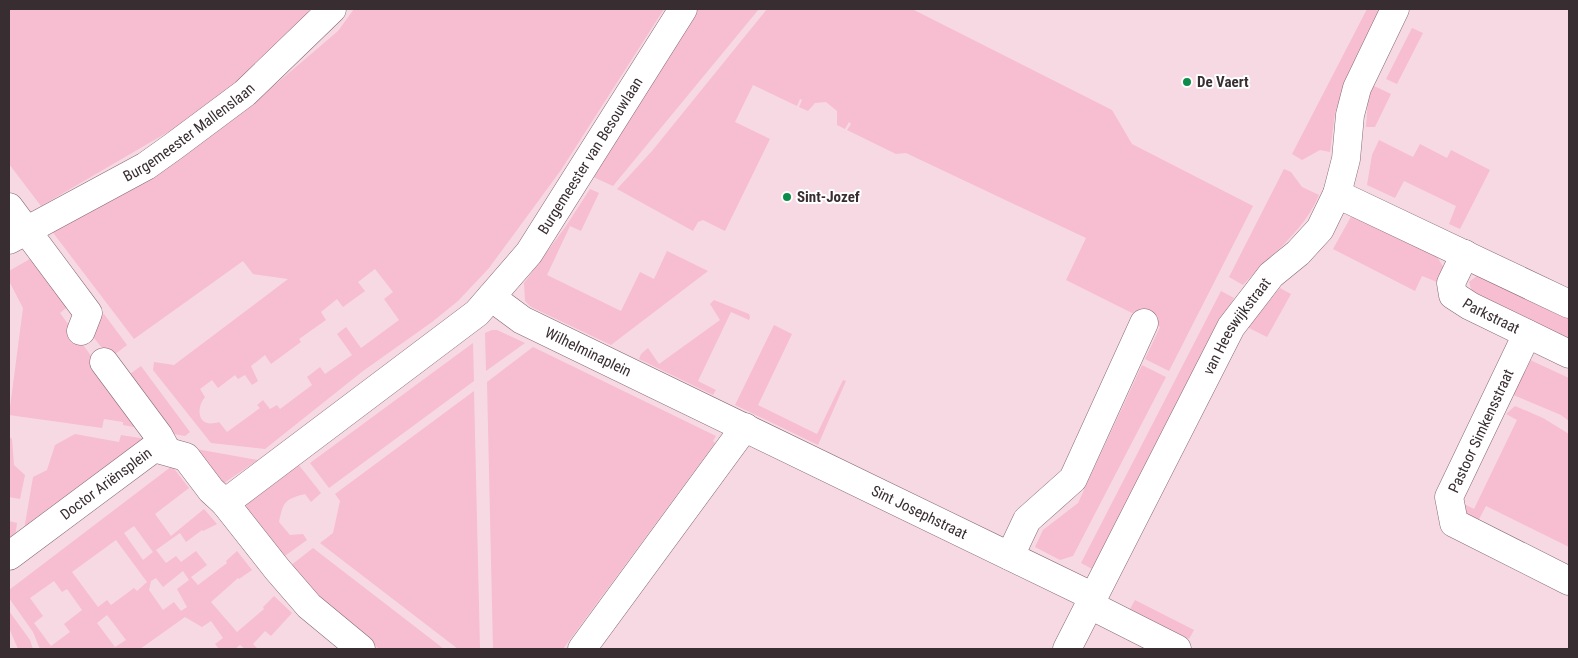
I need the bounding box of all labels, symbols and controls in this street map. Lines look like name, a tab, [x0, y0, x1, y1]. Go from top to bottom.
place label: De Vaert	[1197, 73, 1249, 91]
street label: Burgemeester van Besouwlaan	[534, 74, 647, 238]
marker: De Vaert	[1181, 76, 1193, 88]
street label: Burgemeester Mallenslaan	[120, 79, 259, 186]
place label: Sint-Jozef	[797, 188, 860, 206]
marker: Sint-Jozef	[781, 191, 793, 203]
street label: van Heeswijkstraat	[1199, 274, 1275, 378]
street label: Parkstraat	[1459, 295, 1522, 338]
street label: Wilhelminaplein	[542, 323, 634, 381]
street label: Pastoor Simkensstraat	[1444, 366, 1518, 496]
street label: Doctor Ariënsplein	[57, 444, 155, 524]
street label: Sint Josephstraat	[868, 482, 970, 543]

